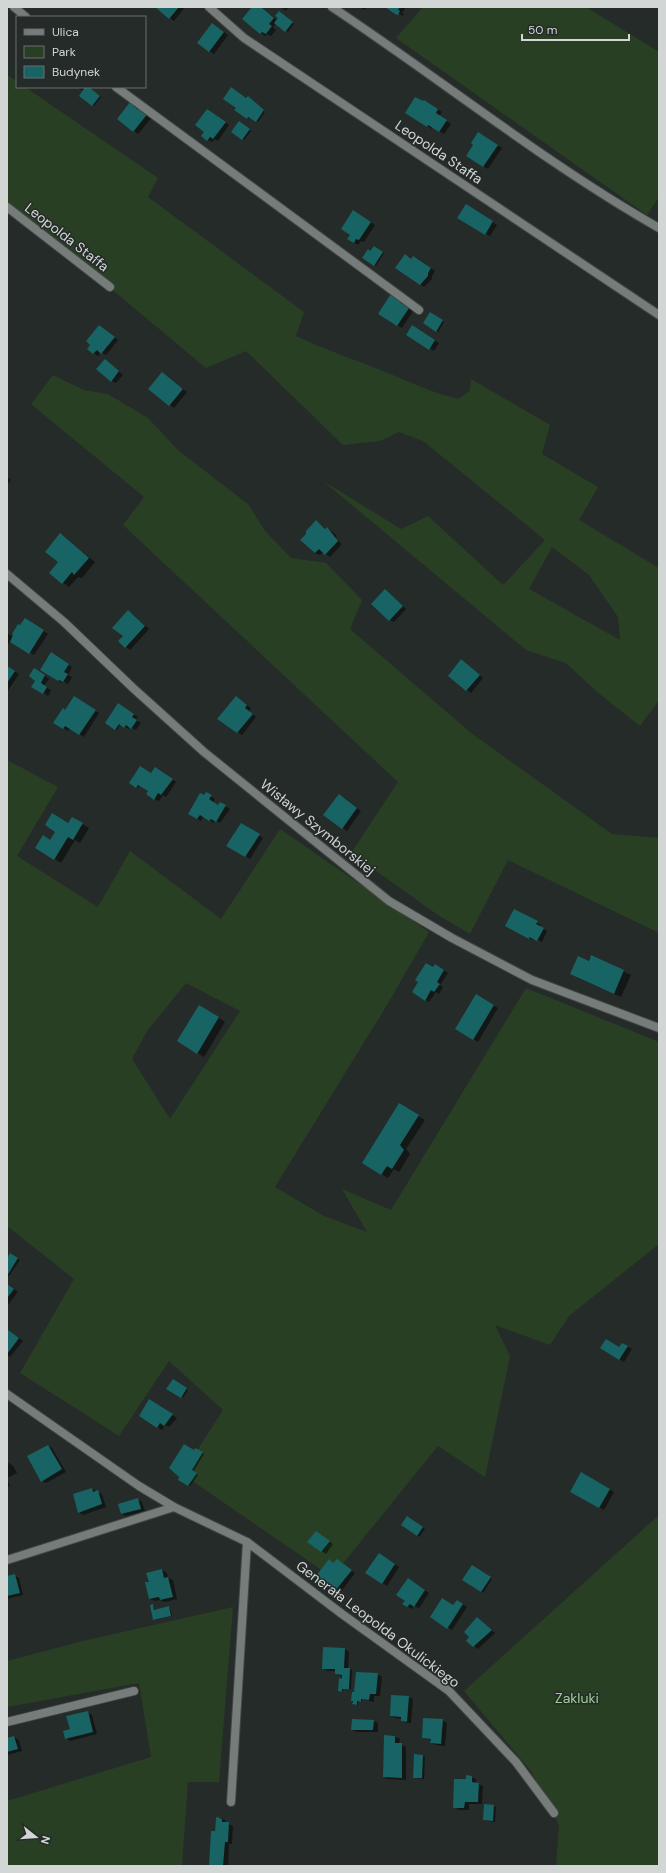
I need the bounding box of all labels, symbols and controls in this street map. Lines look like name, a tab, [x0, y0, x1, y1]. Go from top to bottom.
legend	[16, 16, 146, 88]
scale bar	[522, 16, 629, 42]
text: 50 m	[528, 22, 557, 38]
text: Ulica	[52, 24, 79, 40]
text: Park	[52, 44, 76, 60]
text: Budynek	[52, 64, 100, 80]
street label: Leopolda Staffa	[392, 116, 486, 188]
street label: Leopolda Staffa	[21, 199, 113, 275]
street label: Wisławy Szymborskiej	[257, 775, 379, 879]
street label: Generała Leopolda Okulickiego	[293, 1557, 463, 1691]
park label: Zakluki	[555, 1689, 599, 1707]
north arrow	[16, 1817, 56, 1857]
text: N	[38, 1834, 53, 1846]

